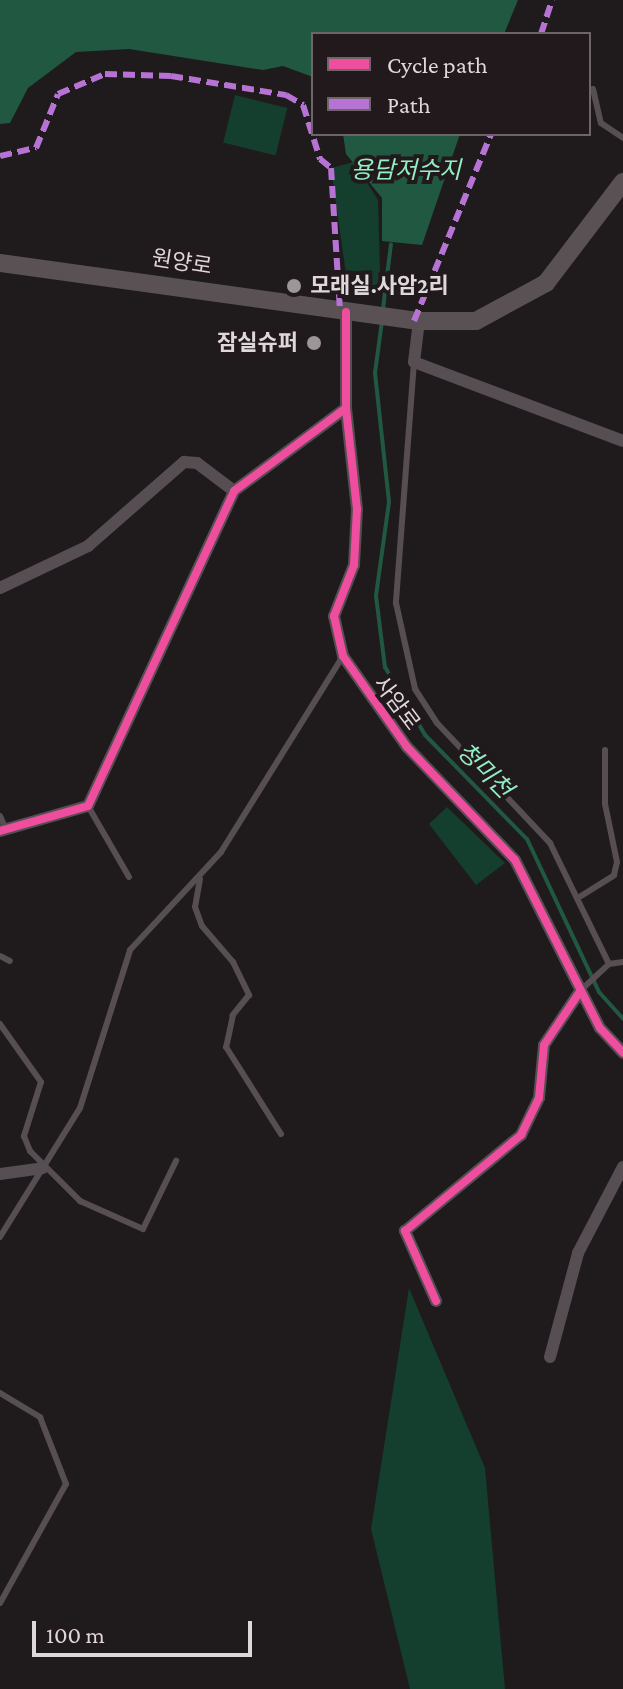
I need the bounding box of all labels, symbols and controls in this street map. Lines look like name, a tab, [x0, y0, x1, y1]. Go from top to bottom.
legend	[311, 32, 591, 136]
text: Cycle path	[387, 51, 488, 78]
text: Path	[387, 91, 431, 118]
water label: 용담저수지	[351, 156, 461, 184]
street label: 원양로	[150, 244, 214, 280]
place label: 모래실.사암2리	[310, 273, 449, 299]
marker: 모래실.사암2리	[285, 277, 303, 295]
place label: 잠실슈퍼	[217, 330, 298, 356]
marker: 잠실슈퍼	[305, 334, 323, 352]
street label: 사암로	[368, 671, 426, 735]
water label: 청미천	[451, 736, 519, 804]
scale bar	[36, 1605, 256, 1655]
text: 100 m	[46, 1621, 105, 1648]

